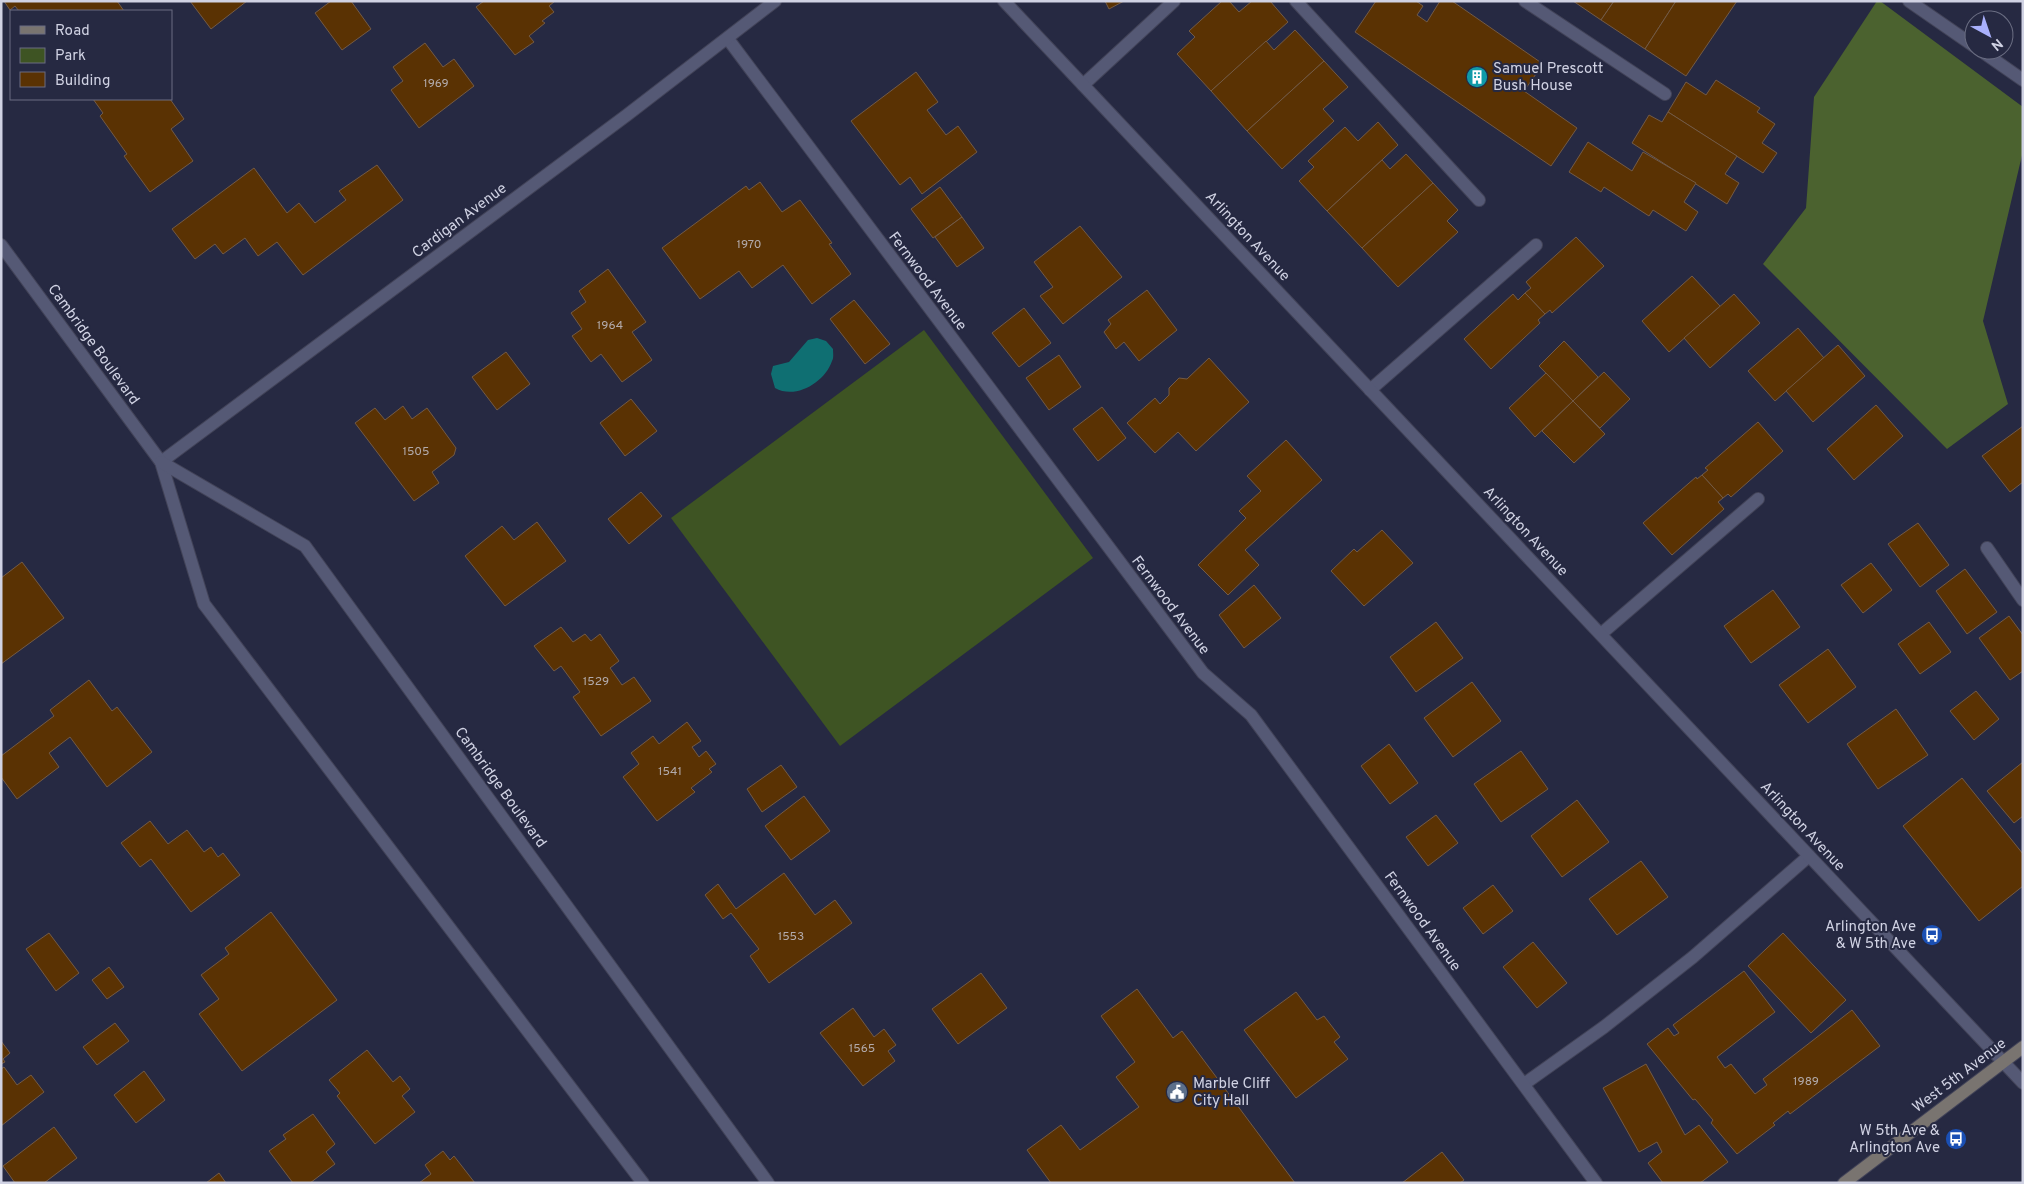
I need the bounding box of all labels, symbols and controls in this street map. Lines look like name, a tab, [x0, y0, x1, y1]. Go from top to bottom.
legend	[10, 10, 172, 100]
north arrow	[1964, 10, 2014, 60]
text: Road	[55, 22, 90, 41]
text: N	[1987, 34, 2006, 54]
text: Park	[55, 47, 86, 66]
place label: Samuel Prescott Bush House	[1493, 60, 1603, 96]
building icon: Samuel Prescott Bush House	[1465, 65, 1489, 89]
text: Building	[55, 72, 110, 91]
house number: 1969	[423, 76, 449, 92]
street label: Cardigan Avenue	[409, 179, 511, 263]
street label: Arlington Avenue	[1200, 188, 1293, 286]
street label: Fernwood Avenue	[883, 229, 970, 335]
house number: 1970	[737, 237, 761, 253]
street label: Cambridge Boulevard	[43, 281, 143, 409]
house number: 1964	[597, 318, 623, 334]
house number: 1505	[402, 444, 430, 460]
street label: Arlington Avenue	[1478, 483, 1571, 581]
street label: Fernwood Avenue	[1126, 553, 1213, 659]
house number: 1529	[583, 674, 609, 690]
street label: Cambridge Boulevard	[450, 724, 550, 852]
house number: 1541	[658, 764, 682, 780]
street label: Arlington Avenue	[1755, 778, 1848, 876]
street label: Fernwood Avenue	[1379, 868, 1464, 976]
place label: Arlington Ave & W 5th Ave	[1825, 918, 1916, 954]
bus stop icon: Arlington Ave & W 5th Ave	[1920, 923, 1944, 947]
house number: 1553	[778, 929, 804, 945]
street label: West 5th Avenue	[1909, 1035, 2011, 1118]
house number: 1565	[849, 1041, 875, 1057]
house number: 1989	[1793, 1074, 1819, 1090]
place label: Marble Cliff City Hall	[1193, 1075, 1270, 1111]
public building icon: Marble Cliff City Hall	[1165, 1080, 1189, 1104]
place label: W 5th Ave & Arlington Ave	[1849, 1122, 1940, 1158]
bus stop icon: W 5th Ave & Arlington Ave	[1944, 1127, 1968, 1151]

